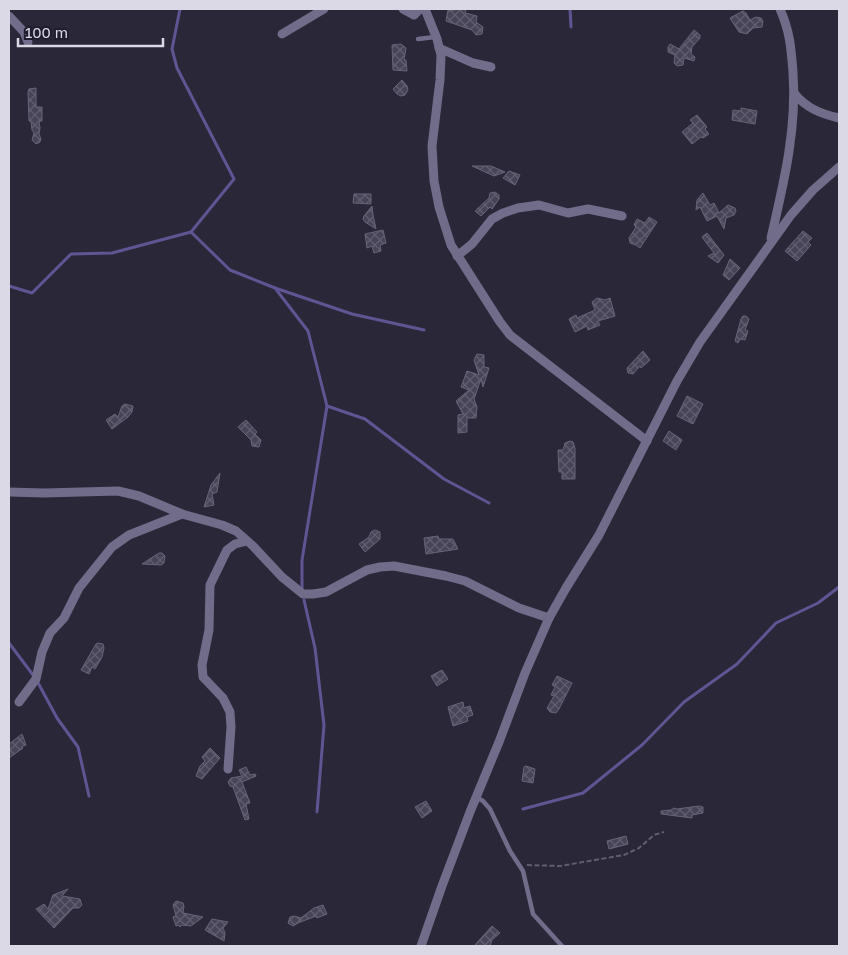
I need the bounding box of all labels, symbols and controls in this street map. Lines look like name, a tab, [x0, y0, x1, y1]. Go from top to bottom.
scale bar	[18, 15, 162, 47]
text: 100 m	[25, 23, 68, 41]

